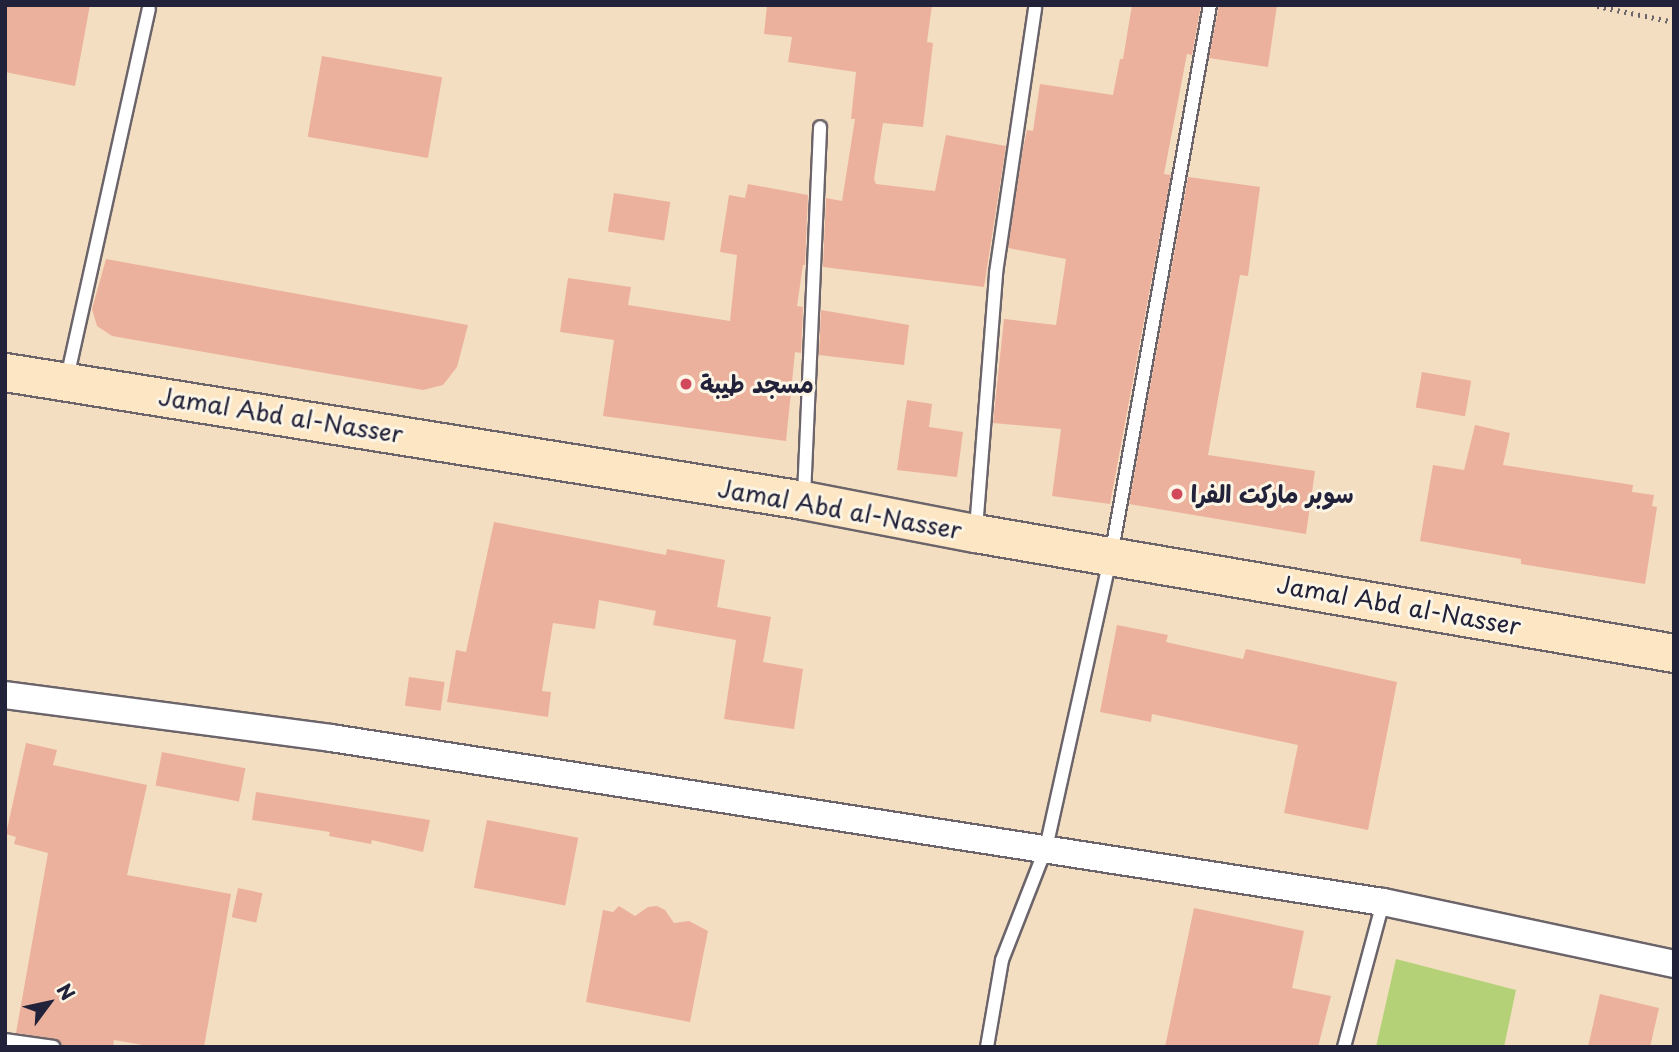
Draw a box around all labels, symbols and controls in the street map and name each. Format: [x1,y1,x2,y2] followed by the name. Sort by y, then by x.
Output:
[700,370,814,398] place label: مسجد طيبة
[678,376,694,392] marker: مسجد طيبة
[157,381,405,449] street label: Jamal Abd al-Nasser
[716,473,964,545] street label: Jamal Abd al-Nasser
[1191,480,1354,508] place label: سوبر ماركت الفرا
[1169,486,1185,502] marker: سوبر ماركت الفرا
[1275,569,1523,641] street label: Jamal Abd al-Nasser
[14,968,84,1038] north arrow
[51,978,82,1006] text: N

